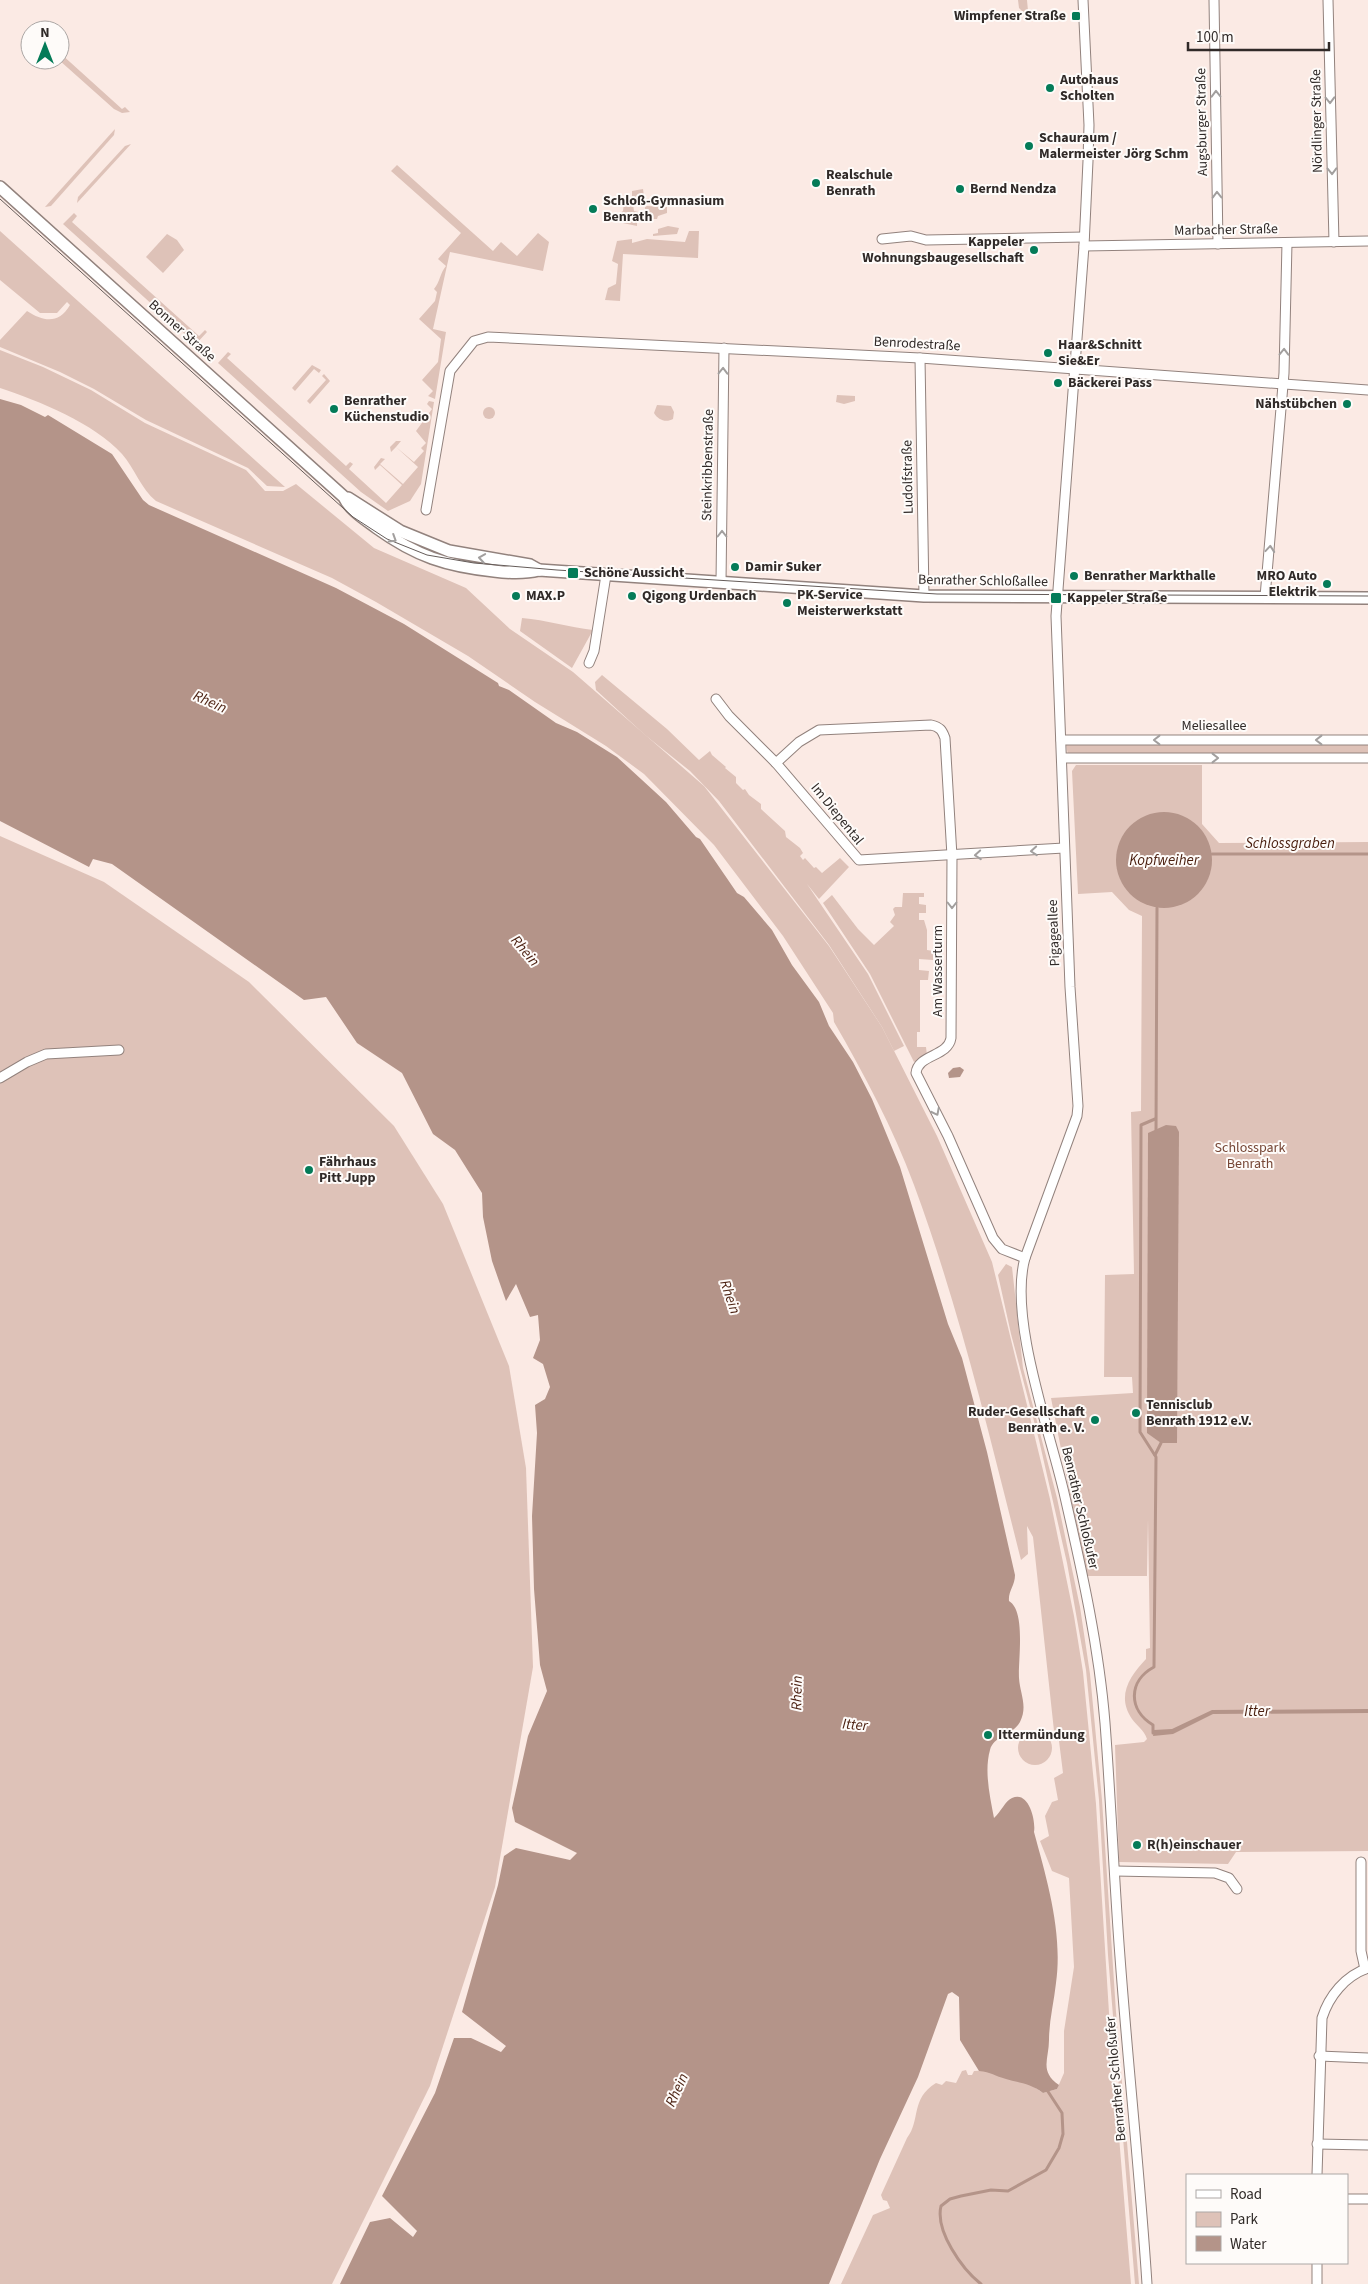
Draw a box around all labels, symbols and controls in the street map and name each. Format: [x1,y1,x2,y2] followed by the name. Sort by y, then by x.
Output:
[954,6,1066,26] place label: Wimpfener Straße
[1070,10,1082,22] marker: Wimpfener Straße
[20,20,70,70] north arrow
[1188,20,1329,52] scale bar
[40,23,50,43] text: N
[1196,27,1234,48] text: 100 m
[1191,68,1213,176] street label: Augsburger Straße
[1306,69,1328,173] street label: Nördlinger Straße
[1059,70,1118,106] place label: Autohaus Scholten
[1044,82,1056,94] marker: Autohaus Scholten
[1211,90,1221,98] one-way arrow
[1325,96,1335,104] one-way arrow
[1039,128,1189,164] place label: Schauraum / Malermeister Jörg Schm
[1023,140,1035,152] marker: Schauraum / Malermeister Jörg Schm
[826,165,893,201] place label: Realschule Benrath
[1327,168,1337,175] one-way arrow
[810,177,822,189] marker: Realschule Benrath
[970,179,1056,199] place label: Bernd Nendza
[954,183,966,195] marker: Bernd Nendza
[603,191,724,227] place label: Schloß-Gymnasium Benrath
[1212,191,1222,198] one-way arrow
[587,203,599,215] marker: Schloß-Gymnasium Benrath
[1174,219,1278,241] street label: Marbacher Straße
[862,232,1024,268] place label: Kappeler Wohnungsbaugesellschaft
[1028,244,1040,256] marker: Kappeler Wohnungsbaugesellschaft
[144,295,220,367] street label: Bonner Straße
[873,332,961,356] street label: Benrodestraße
[1058,335,1142,371] place label: Haar&Schnitt Sie&Er
[1042,347,1054,359] marker: Haar&Schnitt Sie&Er
[1279,348,1290,356] one-way arrow
[718,367,729,375] one-way arrow
[1068,373,1152,393] place label: Bäckerei Pass
[1052,377,1064,389] marker: Bäckerei Pass
[344,391,429,427] place label: Benrather Küchenstudio
[1255,394,1337,414] place label: Nähstübchen
[1341,398,1353,410] marker: Nähstübchen
[328,403,340,415] marker: Benrather Küchenstudio
[697,409,719,521] street label: Steinkribbenstraße
[897,440,919,514] street label: Ludolfstraße
[717,529,727,537] one-way arrow
[388,533,397,543] one-way arrow
[1264,545,1275,553] one-way arrow
[478,553,486,563] one-way arrow
[745,557,822,577] place label: Damir Suker
[729,561,741,573] marker: Damir Suker
[584,563,685,583] place label: Schöne Aussicht
[566,566,580,580] marker: Schöne Aussicht
[1084,566,1216,586] place label: Benrather Markthalle
[1257,566,1317,602] place label: MRO Auto Elektrik
[918,570,1048,592] street label: Benrather Schloßallee
[1068,570,1080,582] marker: Benrather Markthalle
[1321,578,1333,590] marker: MRO Auto Elektrik
[797,585,903,621] place label: PK-Service Meisterwerkstatt
[526,586,565,606] place label: MAX.P
[642,586,757,606] place label: Qigong Urdenbach
[1067,588,1167,608] place label: Kappeler Straße
[510,590,522,602] marker: MAX.P
[626,590,638,602] marker: Qigong Urdenbach
[1049,591,1063,605] marker: Kappeler Straße
[781,597,793,609] marker: PK-Service Meisterwerkstatt
[190,685,230,719] water label: Rhein
[1181,716,1247,736] street label: Meliesallee
[1153,735,1160,745] one-way arrow
[1315,735,1322,745] one-way arrow
[1212,753,1220,763] one-way arrow
[806,779,868,850] street label: Im Diepental
[1245,833,1335,854] water label: Schlossgraben
[1030,845,1038,856] one-way arrow
[973,849,981,860] one-way arrow
[1129,850,1200,871] water label: Kopfweiher
[1043,899,1065,967] street label: Pigageallee
[947,902,957,909] one-way arrow
[928,925,948,1017] street label: Am Wasserturm
[506,931,544,971] water label: Rhein
[930,1107,940,1116] one-way arrow
[1215,1138,1285,1174] park label: Schlosspark Benrath
[319,1152,376,1188] place label: Fährhaus Pitt Jupp
[303,1164,315,1176] marker: Fährhaus Pitt Jupp
[714,1277,746,1317] water label: Rhein
[1146,1395,1252,1431] place label: Tennisclub Benrath 1912 e.V.
[968,1402,1085,1438] place label: Ruder-Gesellschaft Benrath e. V.
[1130,1407,1142,1419] marker: Tennisclub Benrath 1912 e.V.
[1089,1414,1101,1426] marker: Ruder-Gesellschaft Benrath e. V.
[1056,1445,1104,1571] street label: Benrather Schloßufer
[786,1675,808,1711] water label: Rhein
[1244,1701,1271,1722] water label: Itter
[841,1714,869,1736] water label: Itter
[998,1725,1085,1745] place label: Ittermündung
[982,1729,994,1741] marker: Ittermündung
[1147,1835,1242,1855] place label: R(h)einschauer
[1131,1839,1143,1851] marker: R(h)einschauer
[1101,2016,1131,2142] street label: Benrather Schloßufer
[660,2070,694,2110] water label: Rhein
[1186,2174,1348,2264] legend
[1230,2184,1262,2205] text: Road
[1230,2209,1259,2230] text: Park
[1230,2234,1267,2255] text: Water

